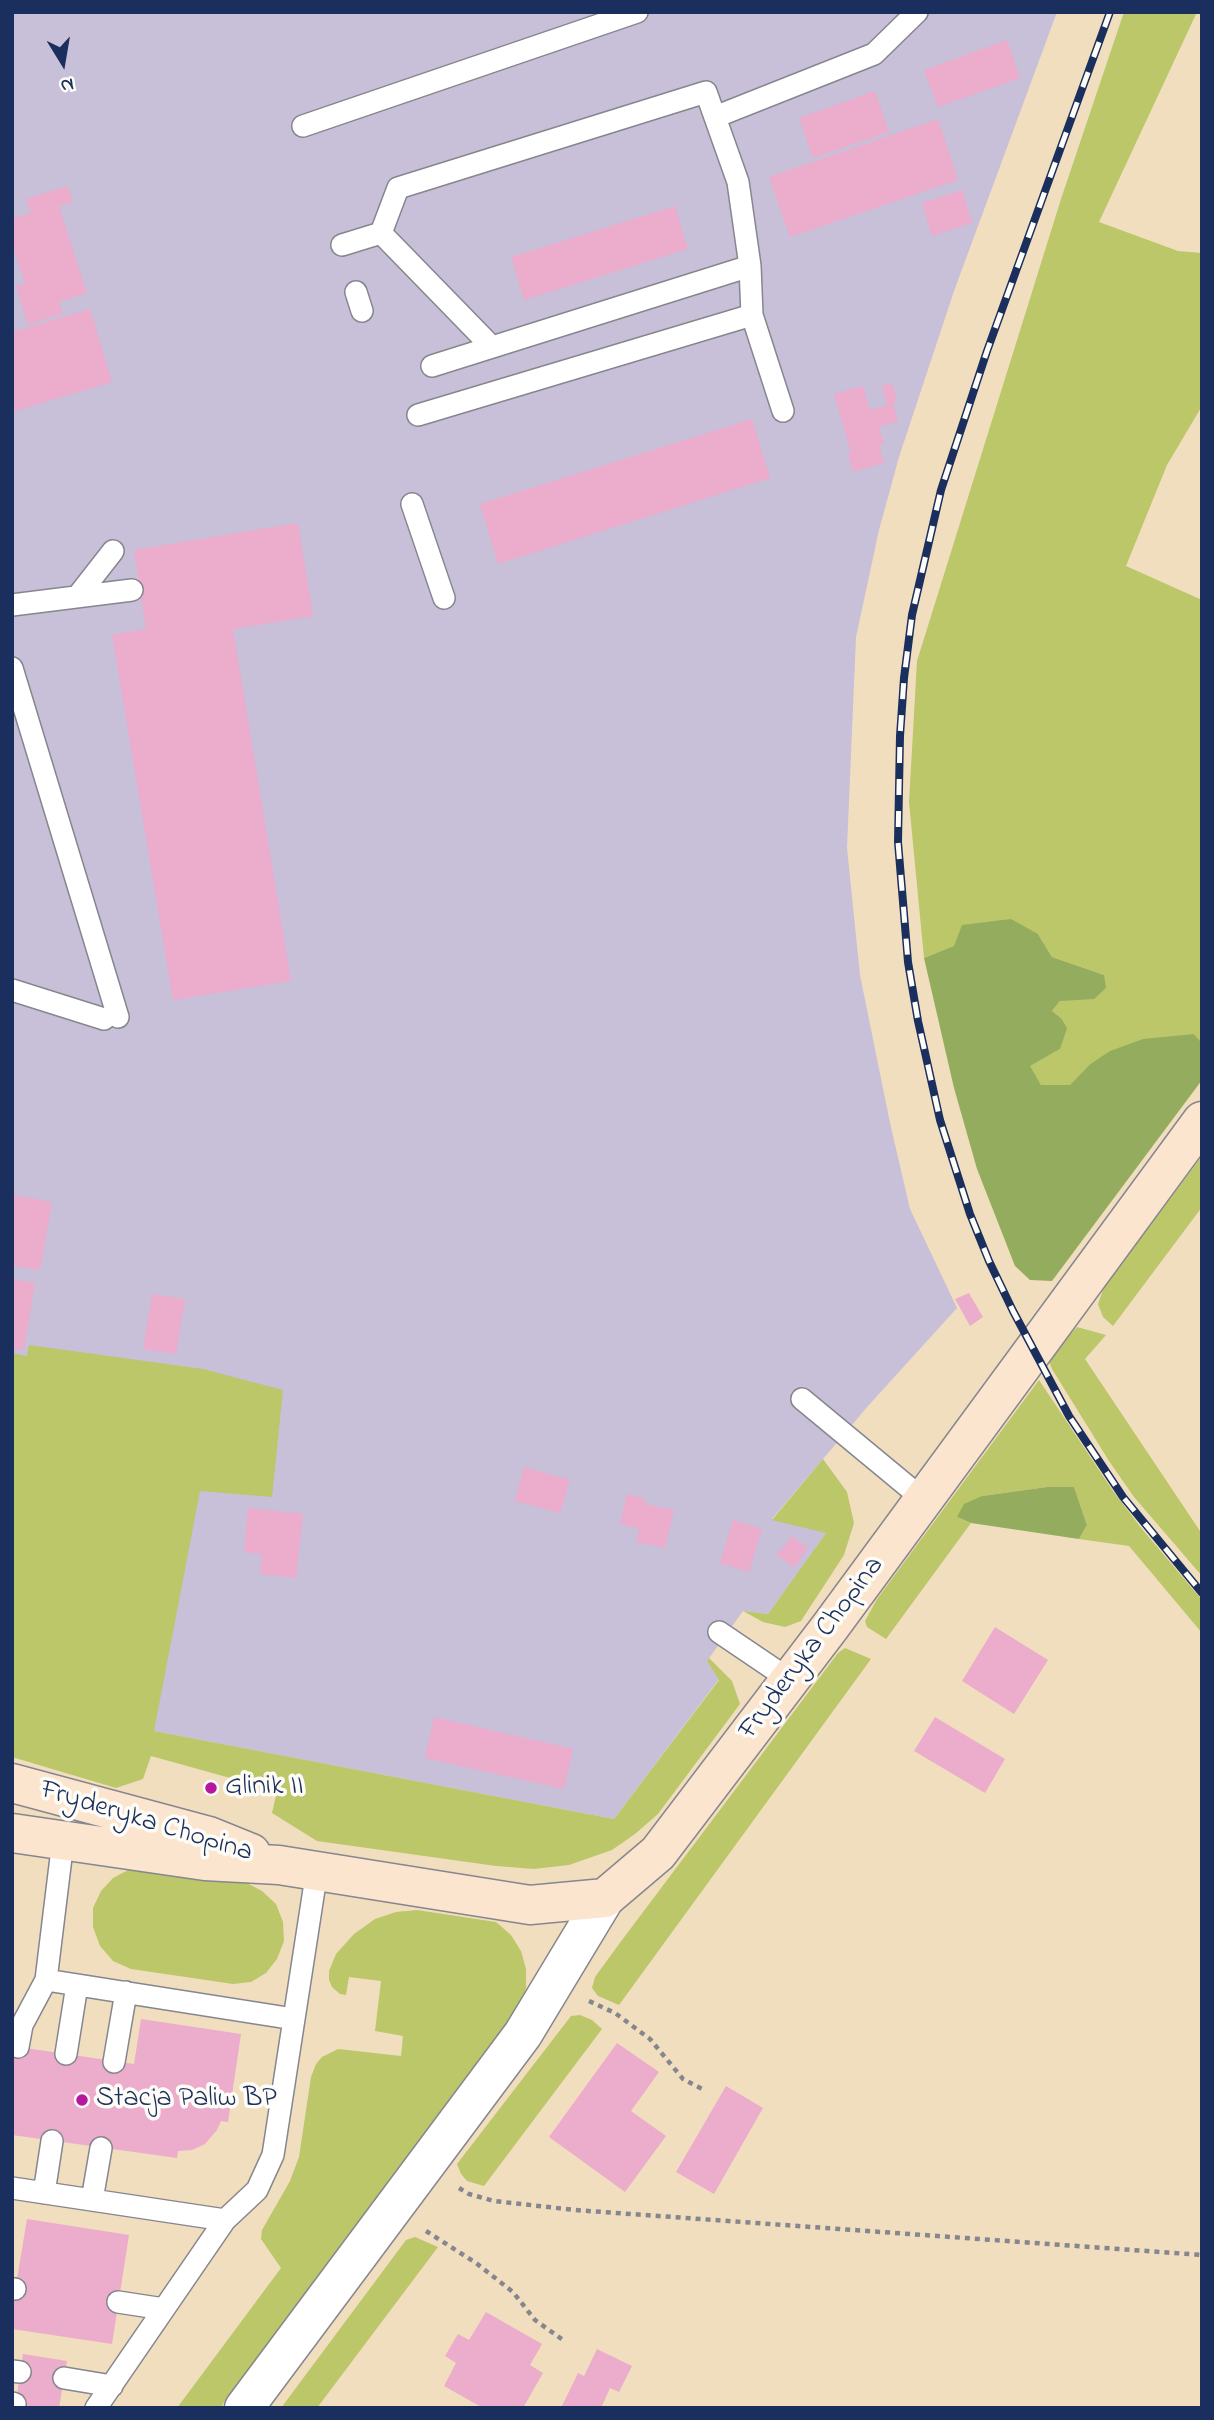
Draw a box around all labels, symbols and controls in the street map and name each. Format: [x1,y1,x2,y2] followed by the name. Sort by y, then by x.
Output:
[28,28,98,98] north arrow
[58,70,76,99] text: N
[733,1551,893,1747] street label: Fryderyka Chopina
[225,1771,304,1805] place label: Glinik II
[36,1775,256,1871] street label: Fryderyka Chopina
[203,1780,219,1796] marker: Glinik II
[96,2083,277,2117] place label: Stacja Paliw BP
[74,2092,90,2108] marker: Stacja Paliw BP

